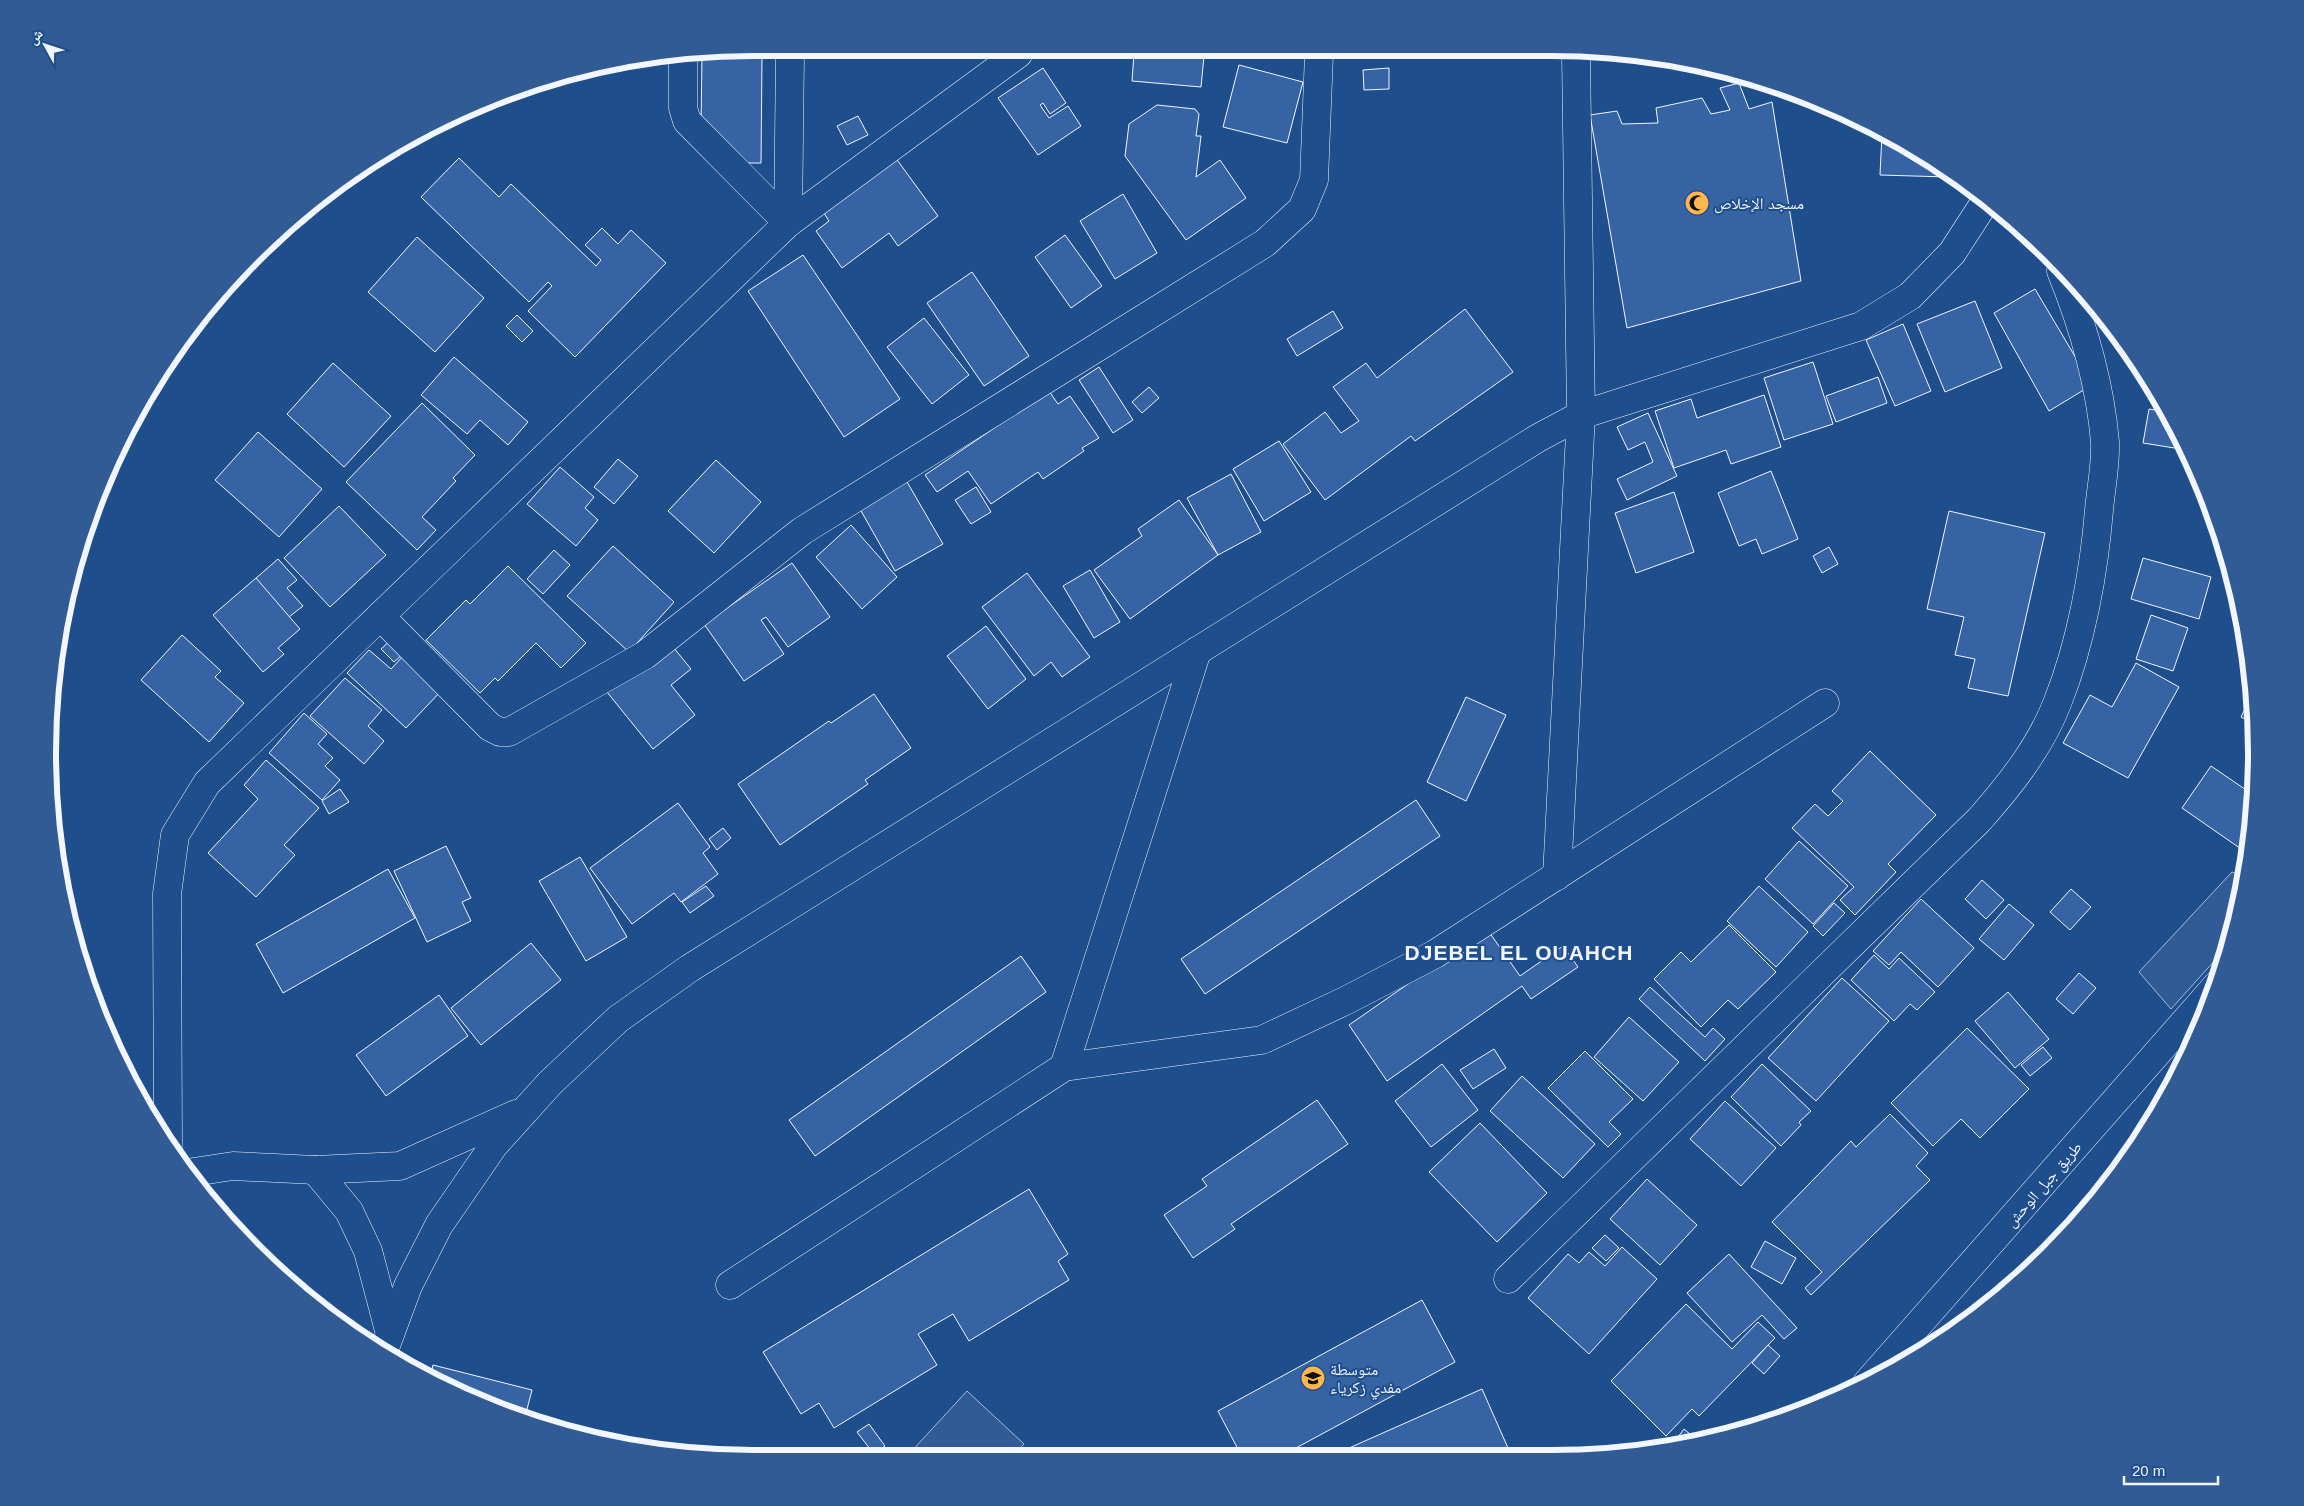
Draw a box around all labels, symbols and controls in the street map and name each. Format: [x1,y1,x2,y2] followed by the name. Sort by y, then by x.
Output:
[20,20,70,70] north arrow
[24,26,47,48] text: ش
[1684,190,1710,216] mosque icon: مسجد الإخلاص
[1714,195,1804,214] place label: مسجد الإخلاص
[1405,941,1633,964] district label: DJEBEL EL OUAHCH
[2002,1138,2086,1232] street label: طريق جبل الوحش
[1330,1361,1401,1400] place label: متوسطة مفدي زكرياء
[1300,1365,1326,1391] school or university icon: متوسطة مفدي زكرياء
[2124,1454,2218,1486] scale bar
[2132,1462,2165,1479] text: 20 m

